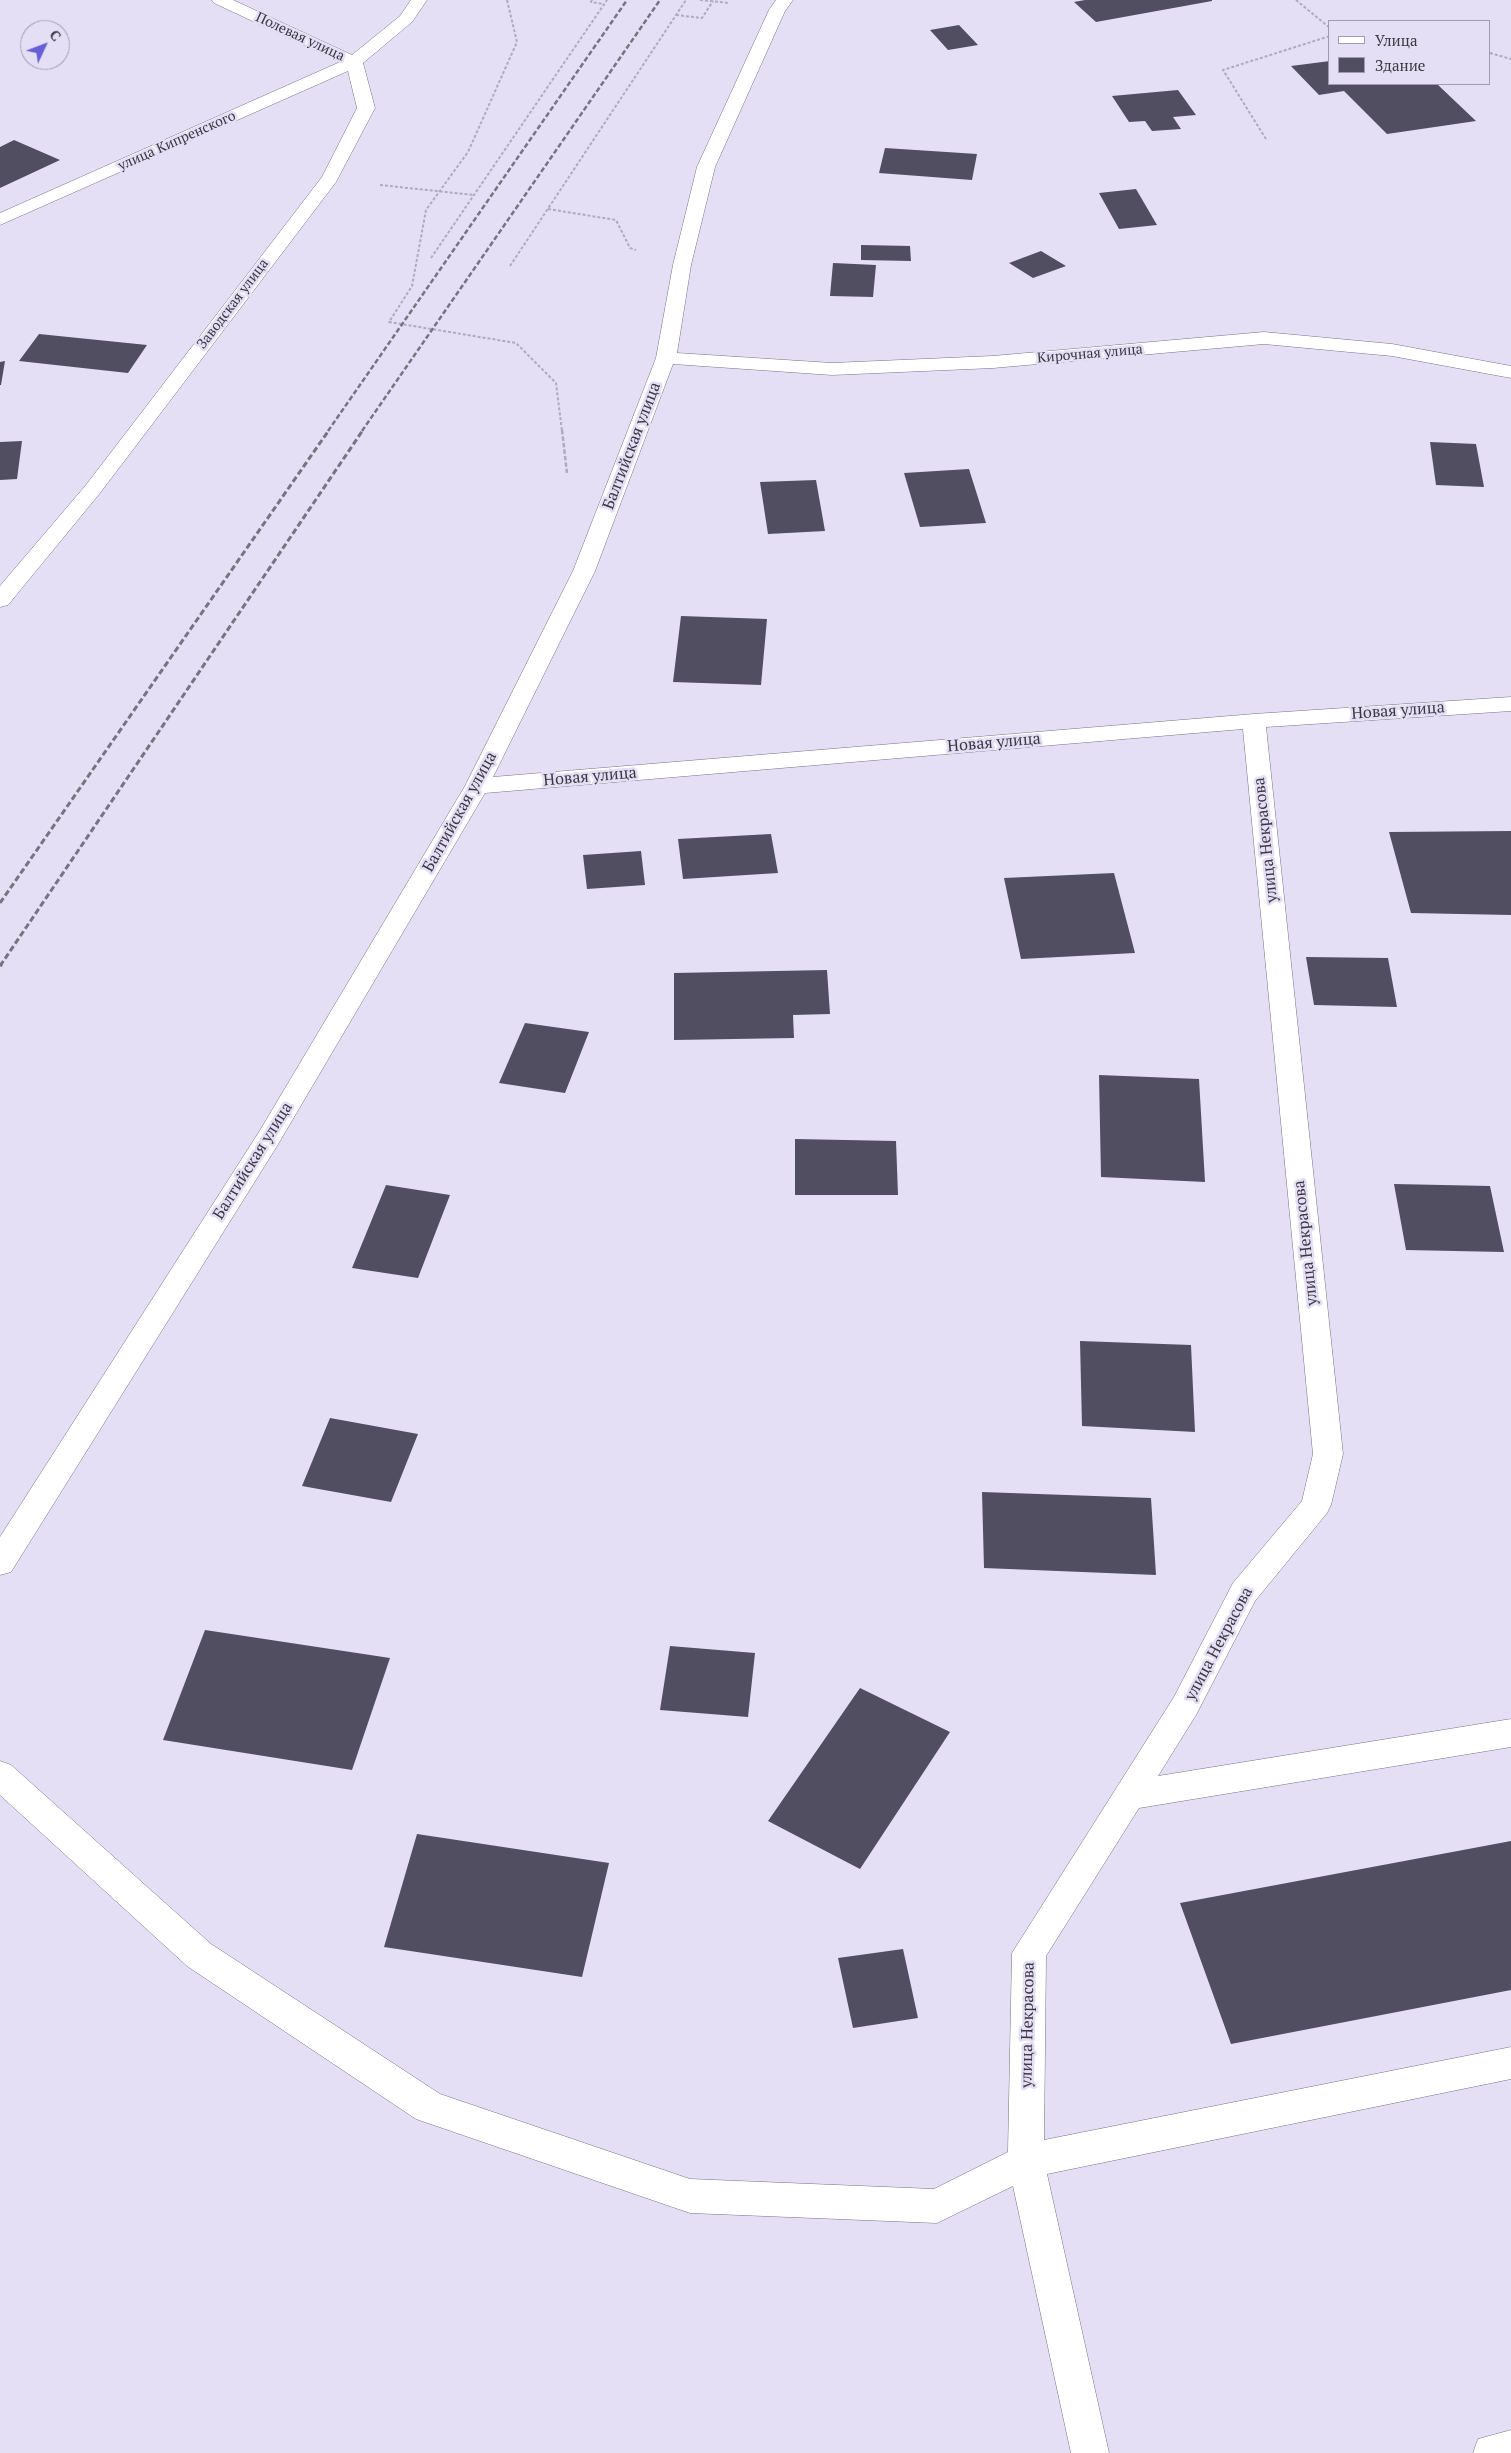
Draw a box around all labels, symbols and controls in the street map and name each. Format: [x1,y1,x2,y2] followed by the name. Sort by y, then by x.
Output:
[253,9,347,65] street label: Полевая улица
[20,20,70,70] north arrow
[1328,20,1491,85] legend
[46,25,66,45] text: С
[1375,30,1418,50] text: Улица
[1375,55,1425,75] text: Здание
[116,107,238,175] street label: улица Кипренского
[194,256,272,352] street label: Заводская улица
[1037,341,1143,367] street label: Кирочная улица
[599,380,665,512] street label: Балтийская улица
[1351,698,1445,724] street label: Новая улица
[947,729,1041,757] street label: Новая улица
[419,749,501,875] street label: Балтийская улица
[543,763,637,791] street label: Новая улица
[1250,776,1282,904] street label: улица Некрасова
[209,1099,297,1223] street label: Балтийская улица
[1290,1179,1322,1307] street label: улица Некрасова
[1181,1584,1257,1704] street label: улица Некрасова
[1017,1962,1039,2088] street label: улица Некрасова

